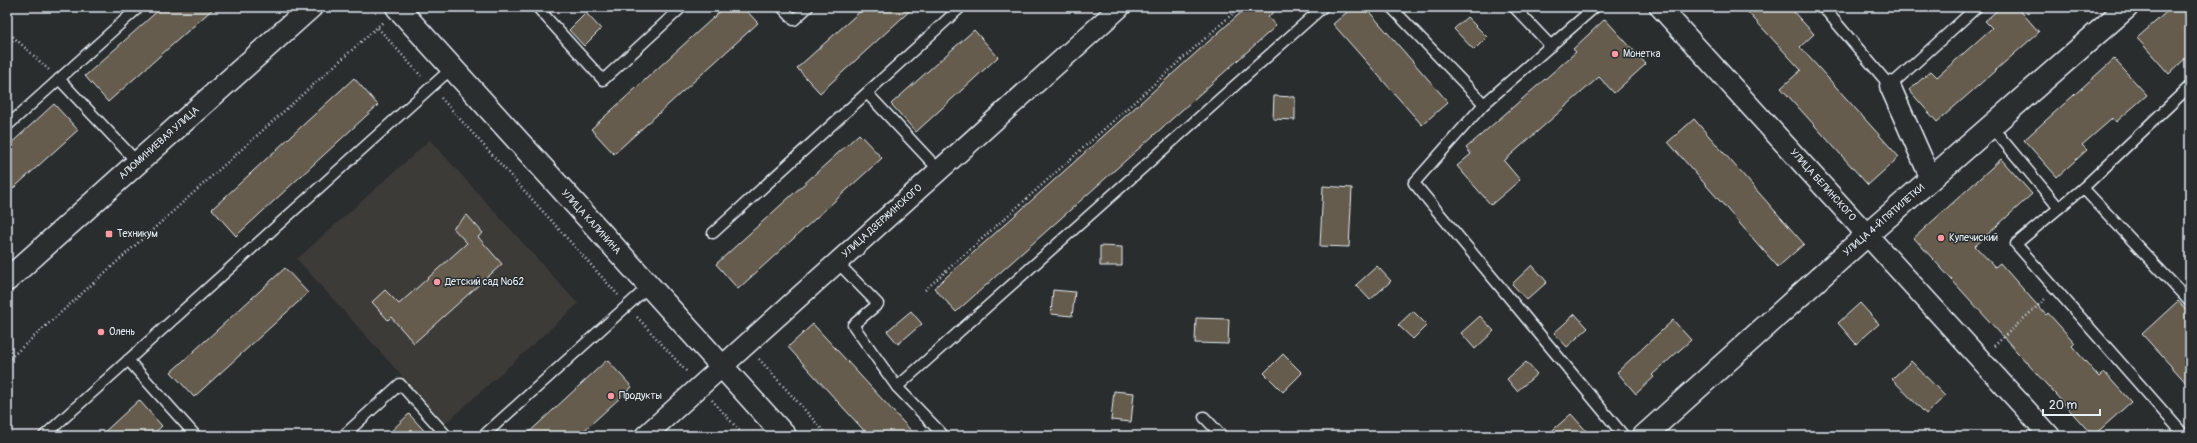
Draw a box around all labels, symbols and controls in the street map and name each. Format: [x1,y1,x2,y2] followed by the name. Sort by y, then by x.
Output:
[1623,48,1661,60] place label: Монетка
[1610,49,1620,59] marker: Монетка
[117,104,202,182] street label: АЛЮМИНИЕВАЯ УЛИЦА
[1788,147,1858,223] street label: УЛИЦА БЕЛИНСКОГО
[1840,181,1927,259] street label: УЛИЦА 4-Й ПЯТИЛЕТКИ
[839,182,925,260] street label: УЛИЦА ДЗЕРЖИНСКОГО
[559,187,624,257] street label: УЛИЦА КАЛИНИНА
[117,228,158,240] place label: Техникум
[104,229,114,239] marker: Техникум
[1949,232,1998,244] place label: Купечиский
[1936,233,1946,243] marker: Купечиский
[444,276,524,288] place label: Детский сад №62
[432,277,442,287] marker: Детский сад №62
[109,326,136,338] place label: Олень
[96,327,106,337] marker: Олень
[619,390,662,402] place label: Продукты
[606,391,616,401] marker: Продукты
[2043,391,2100,417] scale bar
[2049,398,2078,413] text: 20 m

